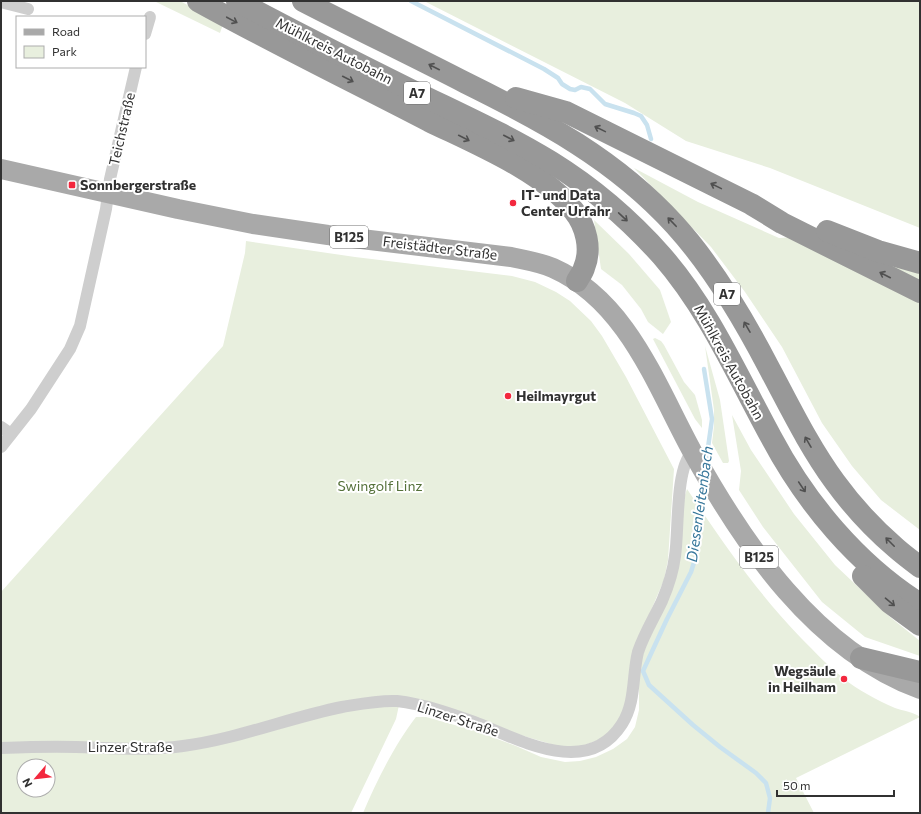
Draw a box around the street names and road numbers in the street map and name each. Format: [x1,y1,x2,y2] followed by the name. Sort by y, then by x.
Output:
[273,14,395,87] street label: Mühlkreis Autobahn
[404,82,430,104] road number: A7
[105,91,138,167] street label: Teichstraße
[330,226,368,248] road number: B125
[382,232,498,263] street label: Freistädter Straße
[714,283,740,305] road number: A7
[691,301,768,422] street label: Mühlkreis Autobahn
[740,546,778,568] road number: B125
[415,697,501,740] street label: Linzer Straße
[88,738,172,755] street label: Linzer Straße

